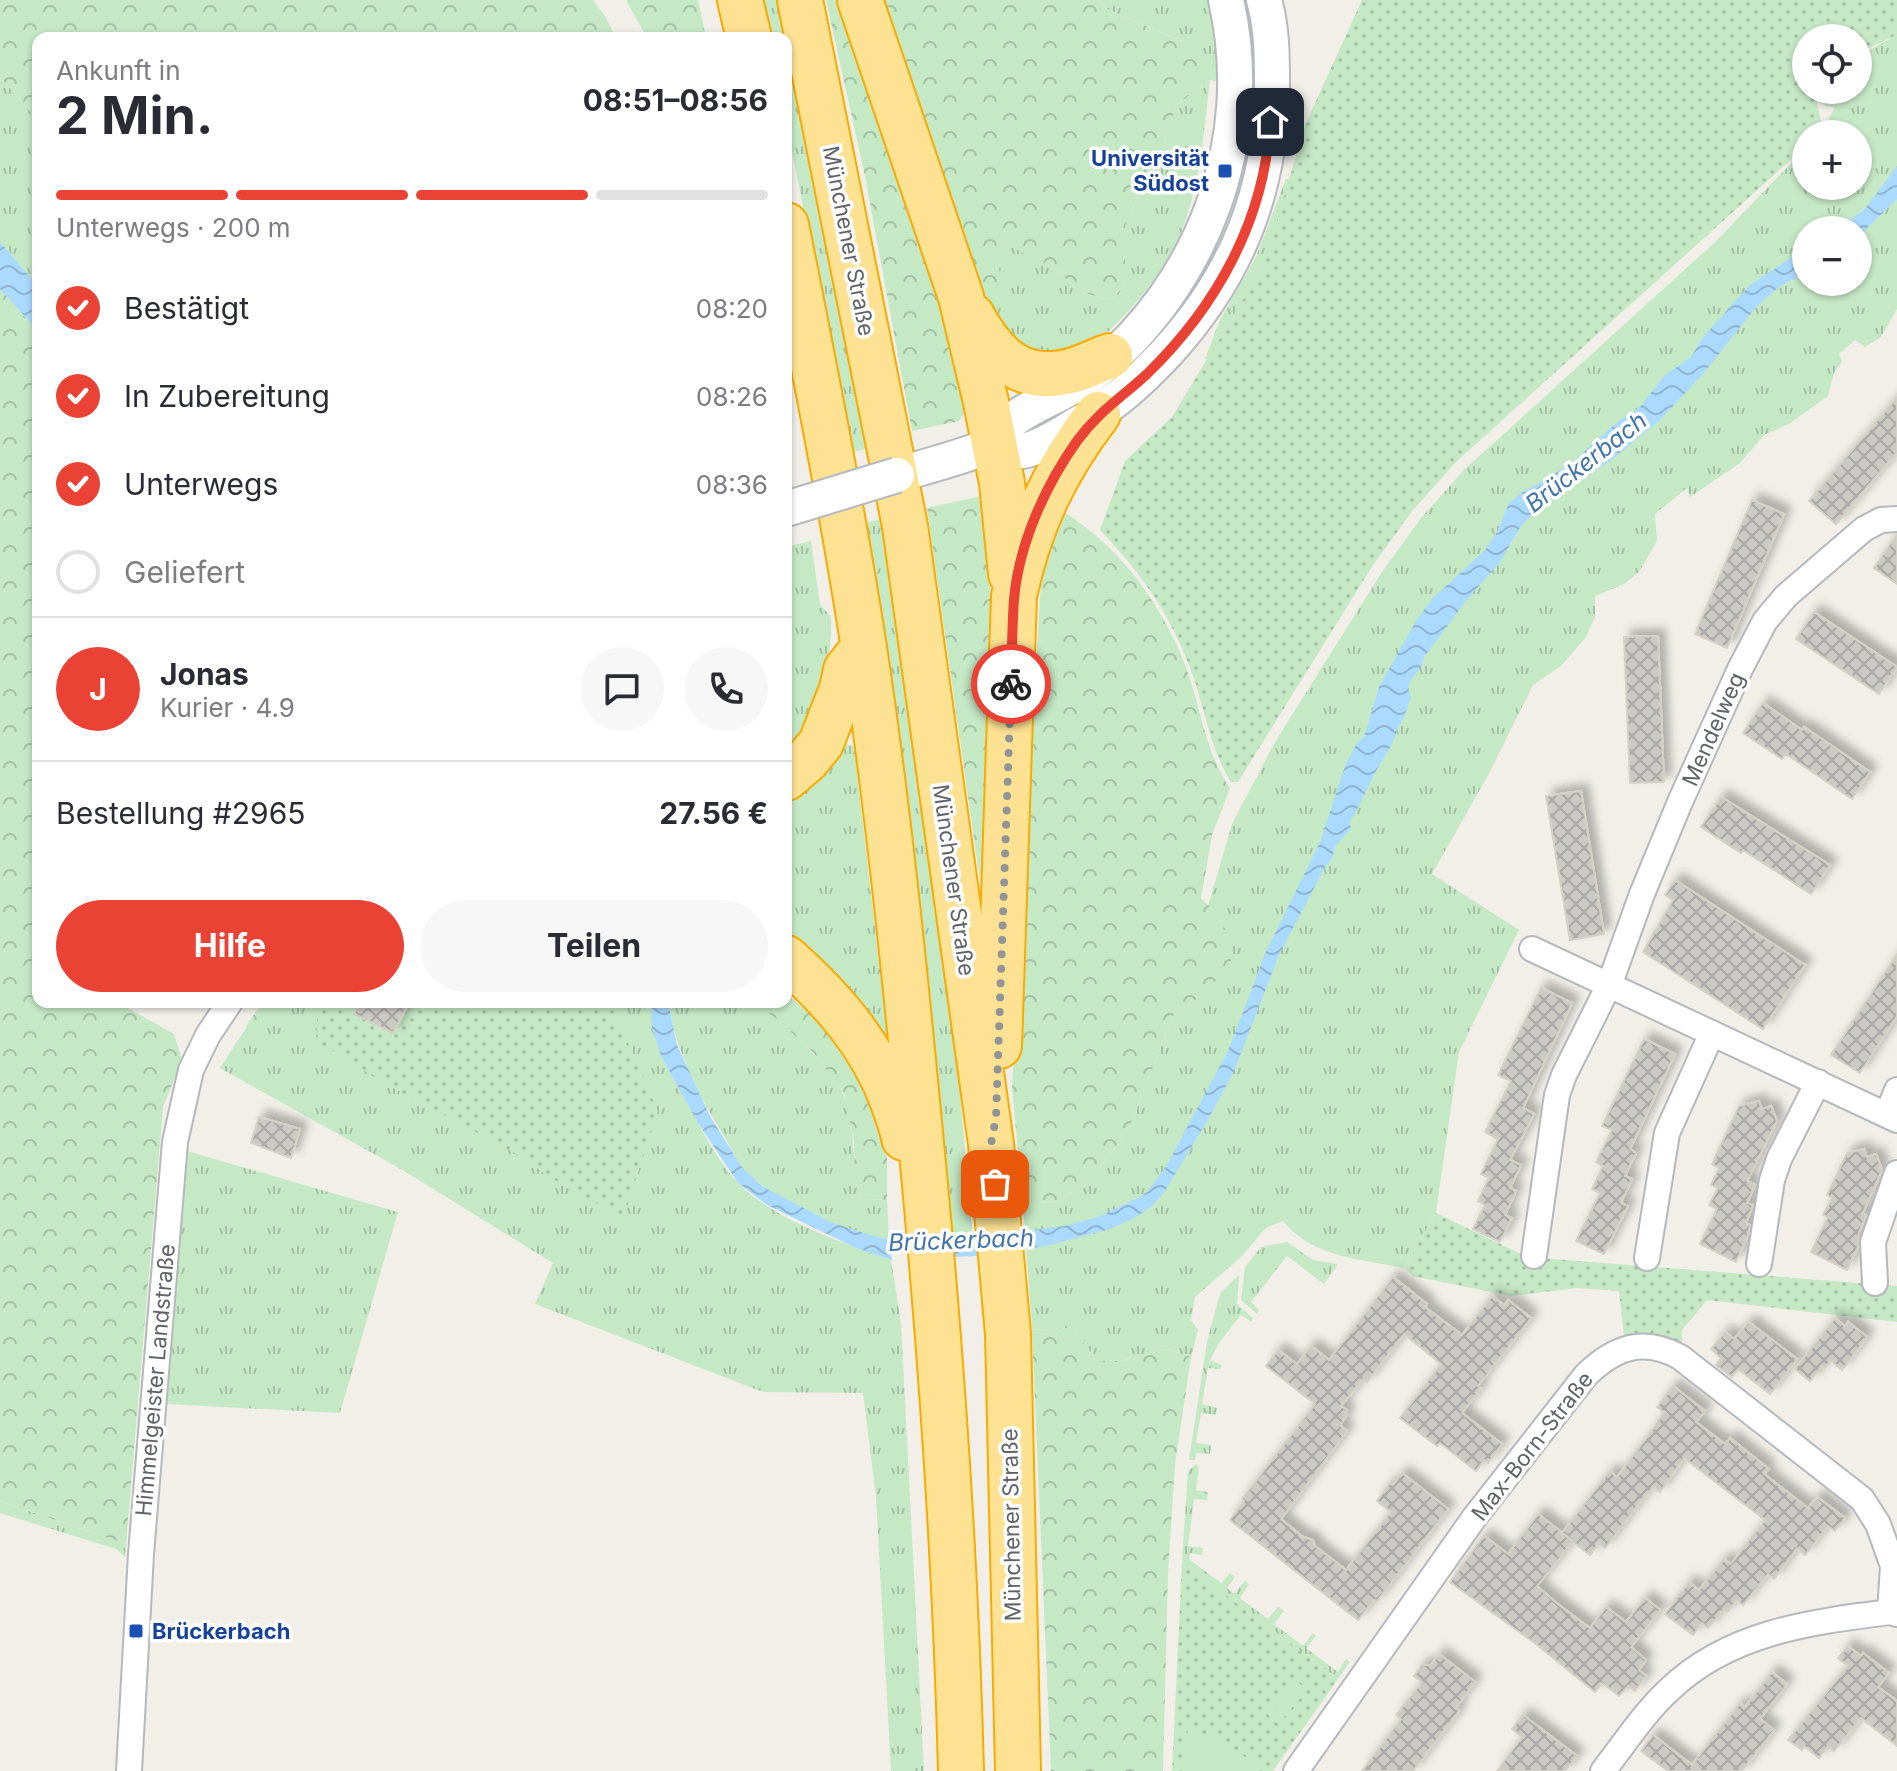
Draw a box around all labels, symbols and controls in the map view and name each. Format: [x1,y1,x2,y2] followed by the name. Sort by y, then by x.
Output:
[1792,24,1872,296] map controls
[1792,24,1872,104] button: locate
[56,55,181,86] text: Ankunft in
[583,82,768,118] text: 08:51–08:56
[56,84,213,147] text: 2 Min.
[1236,88,1304,156] pin
[1248,100,1292,144] icon: home
[1792,120,1872,200] button: +
[818,144,880,338] street label: Münchener Straße
[1091,145,1209,196] place label: Universität Südost
[1216,162,1234,180] marker: Universität Südost
[56,212,291,243] text: Unterwegs · 200 m
[1792,216,1872,296] button: −
[56,286,100,330] icon: check
[124,290,249,326] text: Bestätigt
[696,293,768,324] text: 08:20
[56,374,100,418] icon: check
[124,378,330,414] text: In Zubereitung
[696,381,768,412] text: 08:26
[1520,406,1652,518] water label: Brückerbach
[56,462,100,506] icon: check
[124,466,278,502] text: Unterwegs
[696,469,768,500] text: 08:36
[124,554,245,590] text: Geliefert
[971,644,1051,724] courier
[580,647,664,731] button: chat
[684,647,768,731] button: phone
[160,656,249,692] text: Jonas
[989,662,1033,706] icon: bike
[1676,668,1750,790] street label: Mendelweg
[89,671,107,707] text: J
[160,692,295,723] text: Kurier · 4.9
[928,783,980,977] street label: Münchener Straße
[56,795,306,831] text: Bestellung #2965
[659,795,768,831] text: 27.56 €
[56,900,404,992] button: Hilfe
[420,900,768,992] button: Teilen
[961,1150,1029,1218] pin
[973,1162,1017,1206] icon: bag
[888,1223,1034,1257] water label: Brückerbach
[130,1243,180,1517] street label: Himmelgeister Landstraße
[1466,1366,1598,1526] street label: Max-Born-Straße
[996,1428,1026,1622] street label: Münchener Straße
[152,1618,290,1644] place label: Brückerbach
[127,1622,145,1640] marker: Brückerbach

